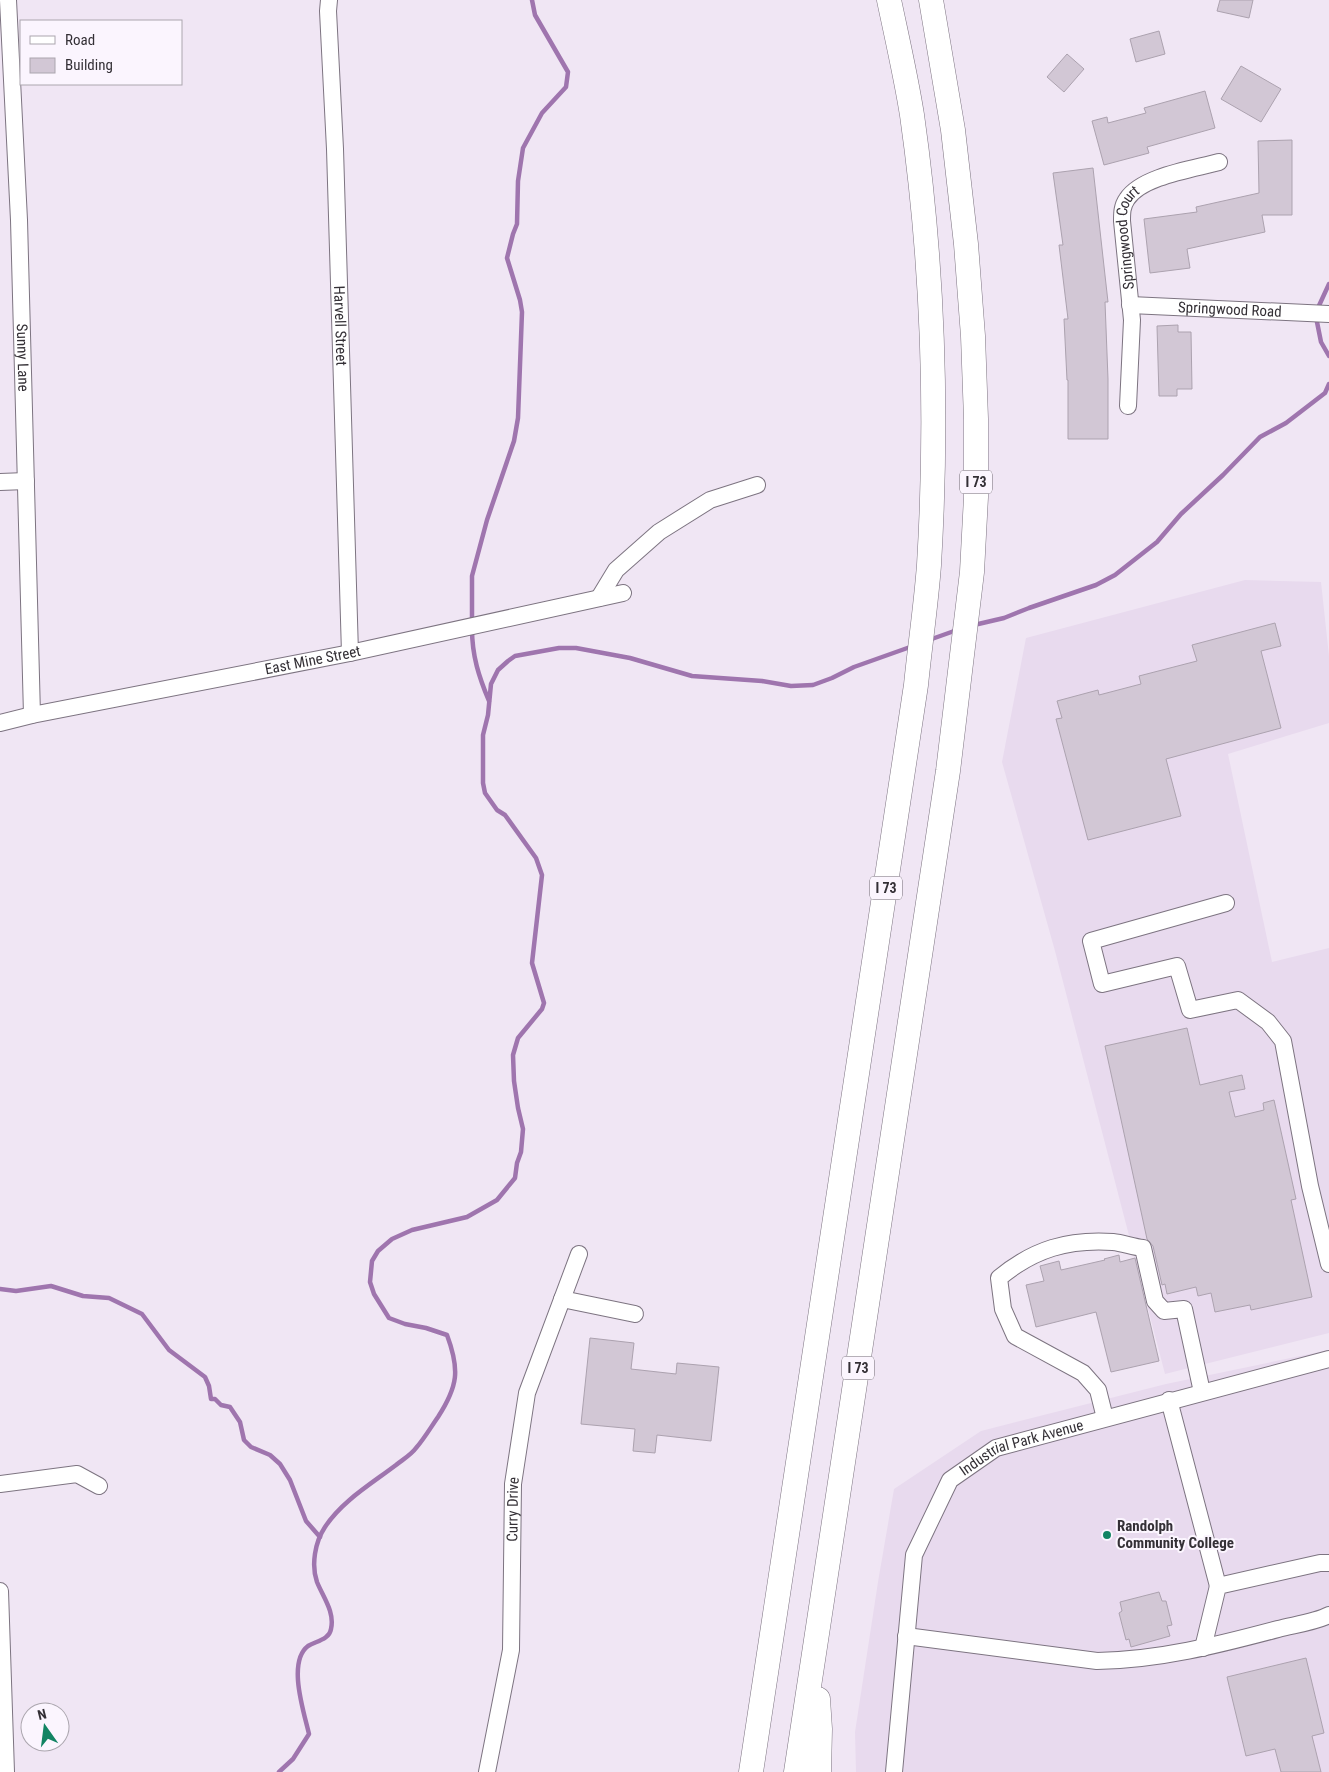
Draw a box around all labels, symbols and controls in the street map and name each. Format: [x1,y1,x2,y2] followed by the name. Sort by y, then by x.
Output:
[20,20,182,85] legend
[65,31,95,49] text: Road
[65,56,113,74] text: Building
[1113,182,1143,290] street label: Springwood Court
[330,285,350,366] street label: Harvell Street
[1178,298,1282,321] street label: Springwood Road
[13,324,33,392] street label: Sunny Lane
[960,471,992,494] road number: I 73
[263,642,362,678] street label: East Mine Street
[870,876,902,900] road number: I 73
[842,1356,874,1380] road number: I 73
[956,1416,1085,1480] street label: Industrial Park Avenue
[503,1476,523,1542] street label: Curry Drive
[1117,1517,1234,1552] place label: Randolph Community College
[1101,1529,1113,1541] marker: Randolph Community College
[20,1702,70,1752] north arrow
[36,1706,48,1723] text: N

